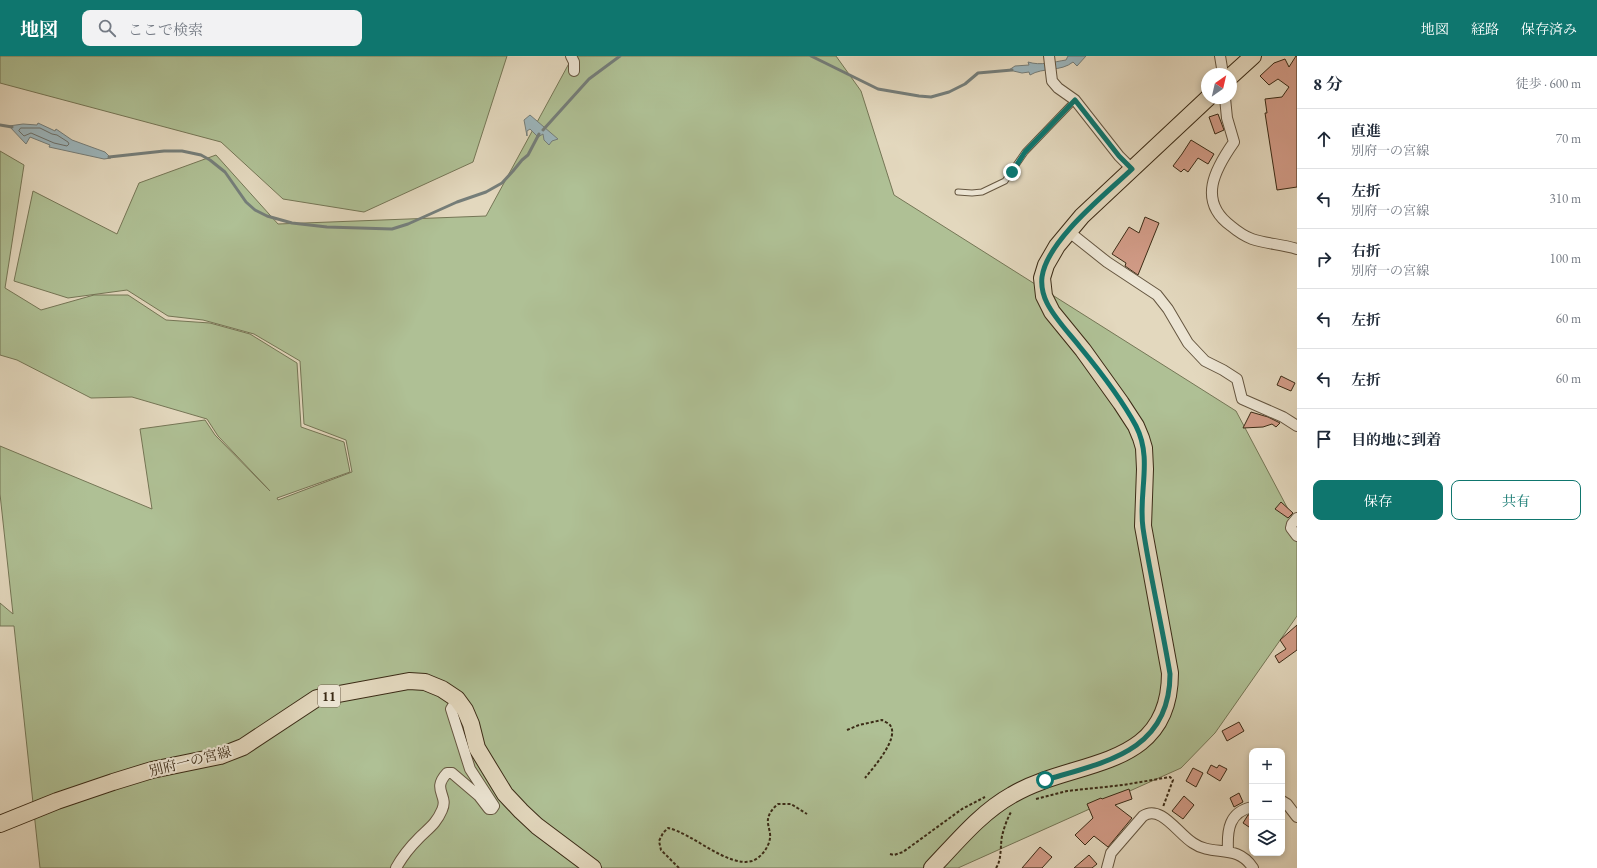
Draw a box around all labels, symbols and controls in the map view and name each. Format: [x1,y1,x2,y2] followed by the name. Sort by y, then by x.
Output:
[82,10,362,46] search box
[20,17,58,42] text: 地図
[96,17,118,39] icon: search
[128,20,203,39] text: ここで検索
[1421,20,1449,38] text: 地図
[1471,20,1499,38] text: 経路
[1521,20,1577,38] text: 保存済み
[1201,68,1237,104] north arrow
[1313,73,1343,95] text: 8 分
[1516,75,1581,92] text: 徒歩 · 600 m
[1351,121,1381,140] text: 直進
[1313,128,1335,150] icon: ahead
[1556,130,1581,147] text: 70 m
[1351,142,1429,159] text: 別府一の宮線
[1003,163,1021,181] route end
[1351,181,1381,200] text: 左折
[1313,188,1335,210] icon: left
[1550,190,1581,207] text: 310 m
[1351,202,1429,219] text: 別府一の宮線
[1351,241,1381,260] text: 右折
[1313,248,1335,270] icon: right
[1550,250,1581,267] text: 100 m
[1351,262,1429,279] text: 別府一の宮線
[1313,308,1335,330] icon: left
[1351,310,1381,329] text: 左折
[1556,310,1581,327] text: 60 m
[1313,368,1335,390] icon: left
[1351,370,1381,389] text: 左折
[1556,370,1581,387] text: 60 m
[1313,428,1335,450] icon: arrive
[1351,430,1441,449] text: 目的地に到着
[1313,480,1443,520] button: 保存
[1451,480,1581,520] button: 共有
[318,685,340,707] road number: 11
[147,742,233,780] street label: 別府一の宮線
[1249,748,1285,856] map controls
[1249,748,1285,784] button: +
[1036,771,1054,789] route start
[1249,784,1285,820] button: −
[1249,820,1285,856] button: layers

